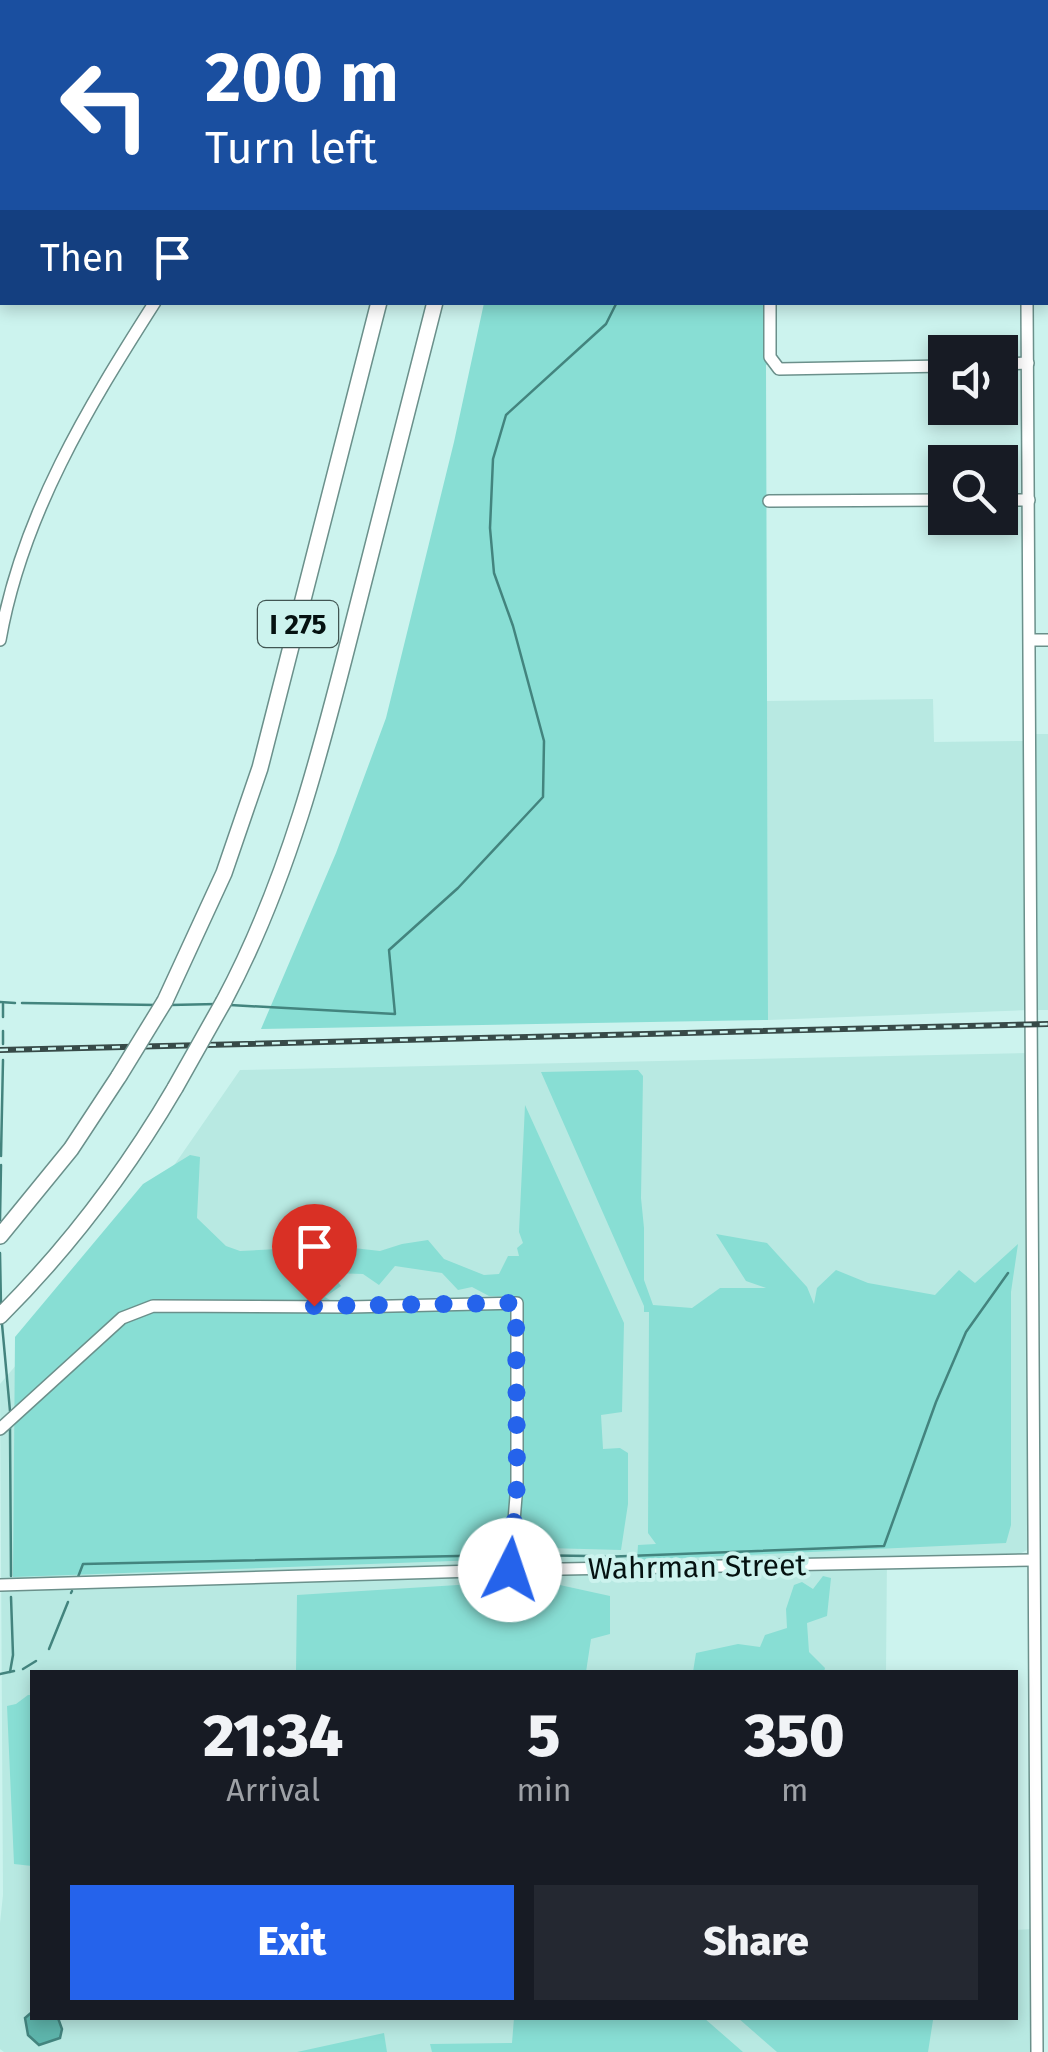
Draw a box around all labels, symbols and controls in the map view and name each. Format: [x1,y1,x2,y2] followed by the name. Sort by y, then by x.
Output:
[205,36,399,120] text: 200 m
[40,40,170,170] icon: left
[205,121,377,175] text: Turn left
[145,230,200,285] icon: arrive
[40,235,125,281] text: Then
[928,335,1018,535] map controls
[928,335,1018,425] button: sound
[928,445,1018,535] button: search
[258,601,338,647] road number: I 275
[272,1204,357,1307] pin
[287,1219,342,1274] icon: arrive
[458,1518,562,1622] position arrow
[588,1547,807,1587] street label: Wahrman Street
[203,1700,343,1772] text: 21:34
[528,1700,560,1772] text: 5
[745,1700,845,1772] text: 350
[226,1771,320,1809] text: Arrival
[516,1771,572,1809] text: min
[781,1771,809,1809] text: m
[70,1885,514,2000] button: Exit
[534,1885,978,2000] button: Share

